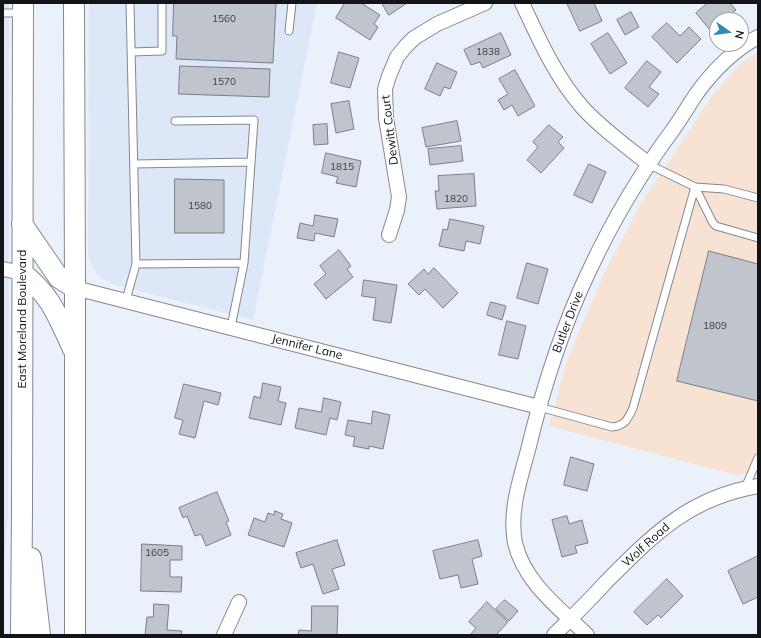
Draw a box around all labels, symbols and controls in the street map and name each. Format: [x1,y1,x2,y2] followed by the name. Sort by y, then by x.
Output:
[709,12,749,52] north arrow
[212,13,236,25] house number: 1560
[732,29,747,40] text: N
[476,46,500,58] house number: 1838
[212,76,236,88] house number: 1570
[379,94,401,166] street label: Dewitt Court
[330,161,354,173] house number: 1815
[444,193,468,205] house number: 1820
[188,200,212,212] house number: 1580
[15,250,29,388] street label: East Moreland Boulevard
[550,289,586,355] street label: Butler Drive
[703,320,727,332] house number: 1809
[270,331,344,363] street label: Jennifer Lane
[619,520,673,570] street label: Wolf Road
[145,547,169,559] house number: 1605

